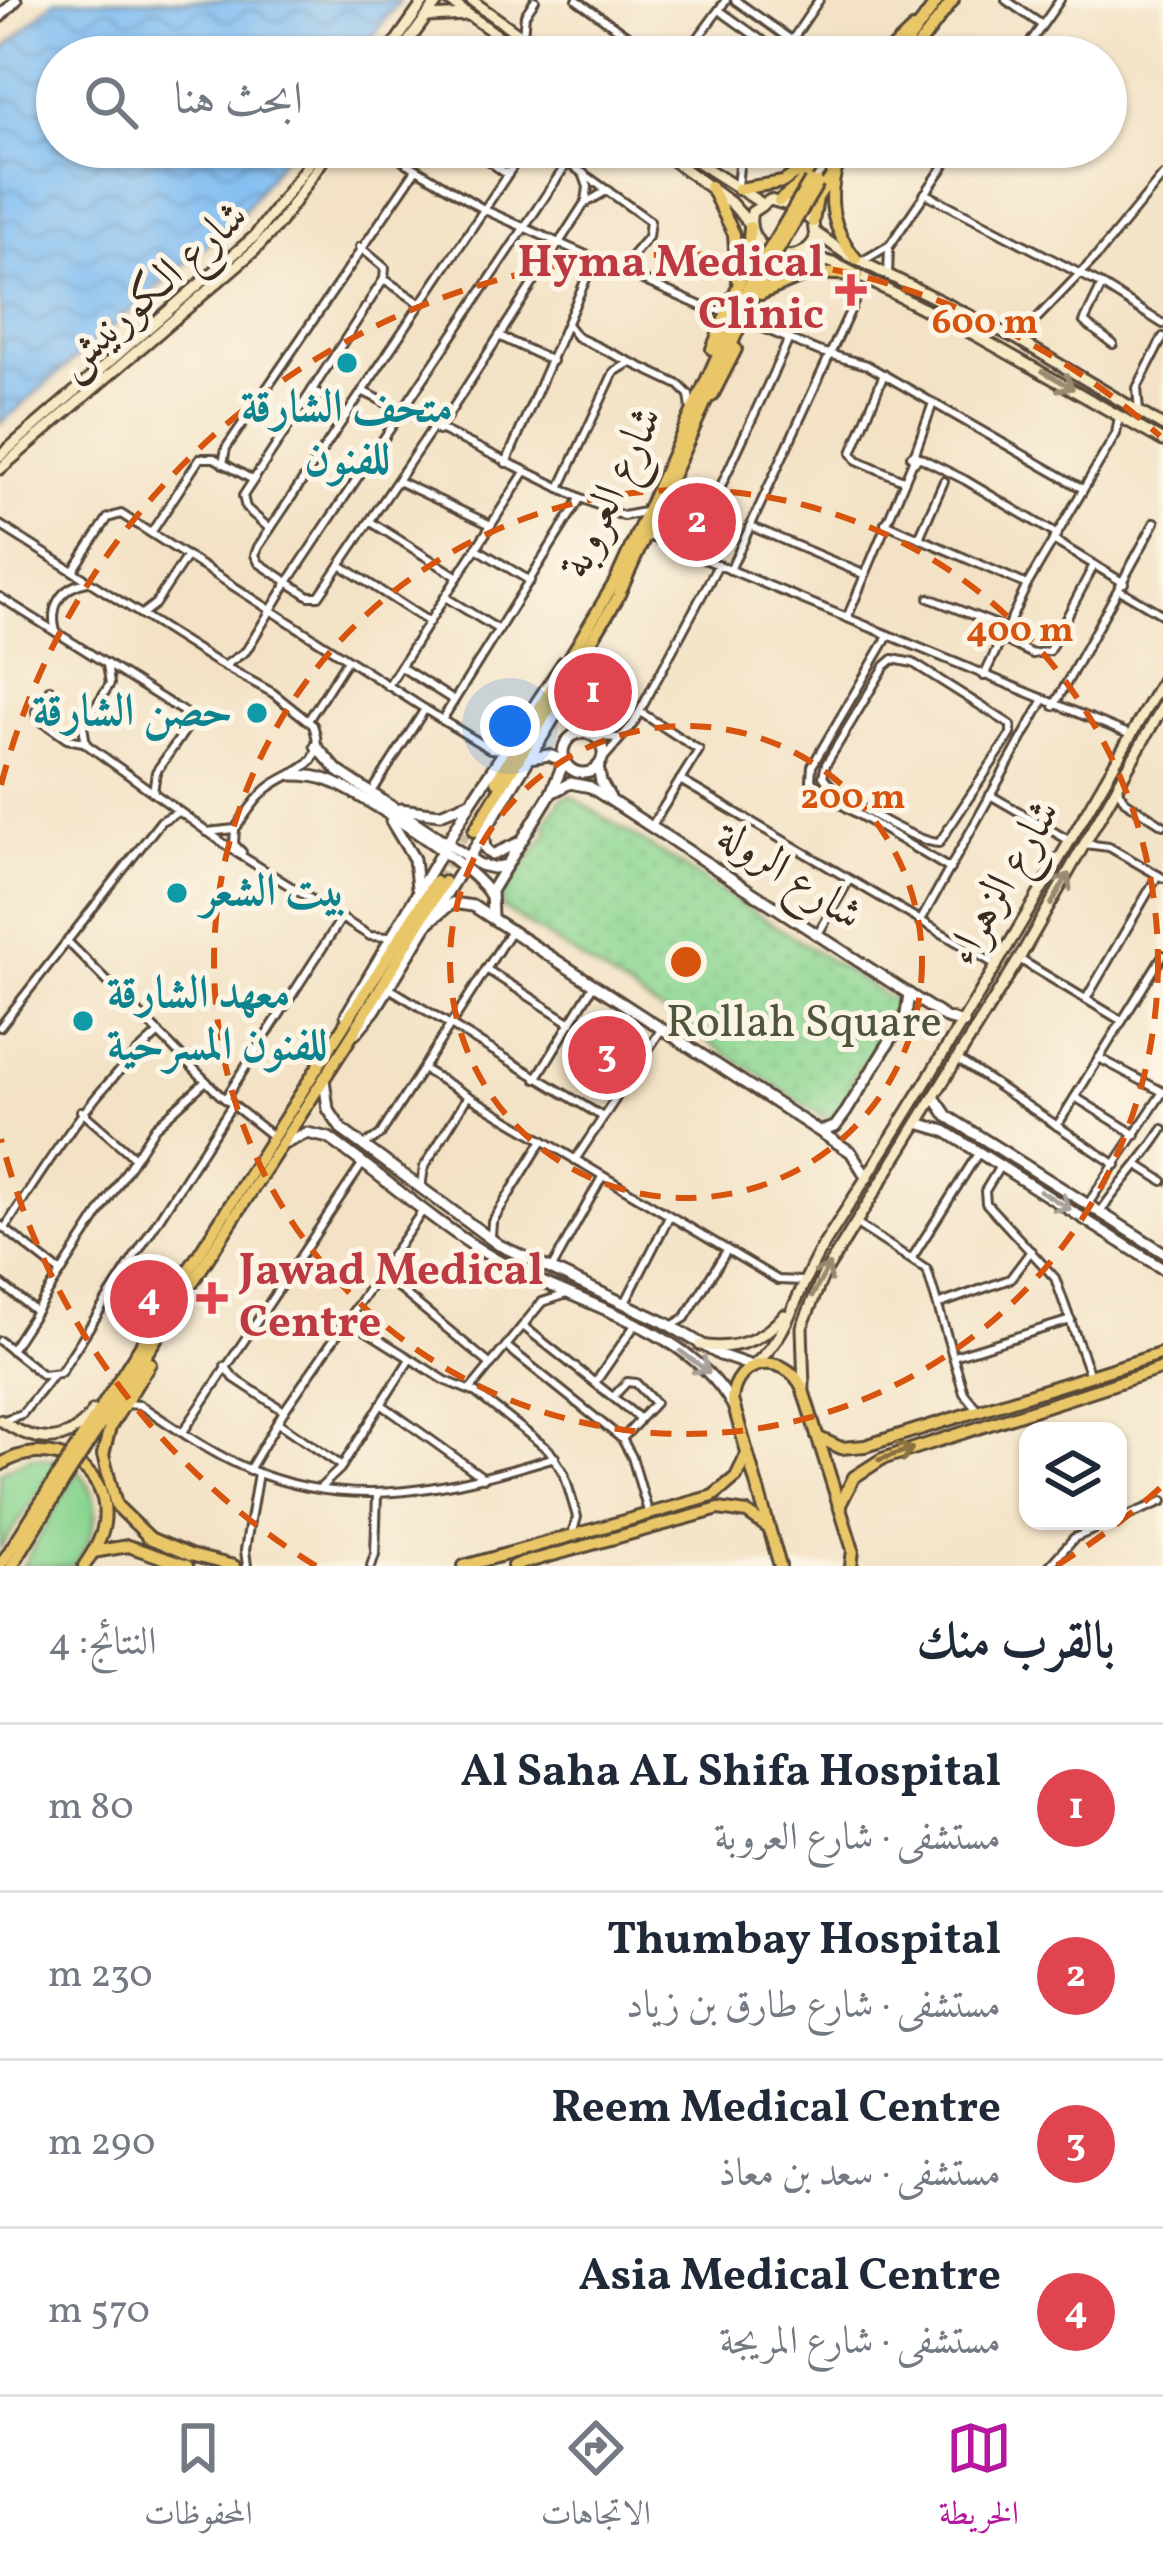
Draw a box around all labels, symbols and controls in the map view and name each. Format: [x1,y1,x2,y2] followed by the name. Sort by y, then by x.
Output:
[36,36,1127,168] search box
[78,69,144,135] icon: search
[174,70,303,133] text: ابحث هنا
[43,187,265,396] street label: شارع الكورنيش
[518,233,824,348] place label: Hyma Medical Clinic
[835,274,867,306] marker: Hyma Medical Clinic
[932,299,1038,349] text: 600 m
[334,350,360,376] marker: متحف الشارقة للفنون
[1040,369,1075,393] one-way arrow
[241,378,453,493] place label: متحف الشارقة للفنون
[546,396,682,591] street label: شارع العروبة
[658,477,736,567] pin: 2
[966,607,1074,657] text: 400 m
[554,647,632,737] pin: 1
[33,682,233,745] place label: حصن الشارقة
[480,696,540,756] your location
[244,700,270,726] marker: حصن الشارقة
[800,774,906,824] text: 200 m
[932,788,1080,979] street label: شارع الزهراء
[701,805,874,949] street label: شارع الرولة
[196,862,346,925] place label: بيت الشعر
[1048,872,1072,907] one-way arrow
[164,880,190,906] marker: بيت الشعر
[665,941,707,983] centre of rings
[107,964,327,1079] place label: معهد الشارقة للفنون المسرحية
[666,993,942,1056] park label: Rollah Square
[70,1008,96,1034] marker: معهد الشارقة للفنون المسرحية
[568,1010,646,1100] pin: 3
[1037,1188,1071,1213] one-way arrow
[238,1241,544,1356] place label: Jawad Medical Centre
[110,1254,188,1344] pin: 4
[810,1263,833,1298] one-way arrow
[196,1282,228,1314] marker: Jawad Medical Centre
[678,1349,710,1375] one-way arrow
[1019,1422,1127,1530] map controls
[1019,1422,1127,1530] button: layers
[876,1442,914,1464] one-way arrow
[916,1608,1115,1679] text: بالقرب منك
[48,1617,157,1671] text: النتائج: 4
[460,1742,1001,1805] text: Al Saha AL Shifa Hospital
[48,1781,134,1835] text: 80 m
[1068,1781,1084,1835] text: 1
[714,1812,1001,1866] text: مستشفى · شارع العروبة
[607,1910,1001,1973] text: Thumbay Hospital
[48,1949,153,2003] text: 230 m
[1066,1949,1086,2003] text: 2
[626,1980,1001,2034] text: مستشفى · شارع طارق بن زياد
[551,2078,1001,2141] text: Reem Medical Centre
[48,2117,155,2171] text: 290 m
[1066,2117,1086,2171] text: 3
[718,2148,1001,2202] text: مستشفى · سعد بن معاذ
[579,2246,1001,2309] text: Asia Medical Centre
[48,2285,150,2339] text: 570 m
[1064,2285,1088,2339] text: 4
[719,2316,1001,2370] text: مستشفى · شارع المريجة
[144,2415,253,2545] tab: المحفوظات
[541,2415,651,2545] tab: الاتجاهات
[939,2415,1019,2545] tab: الخريطة

